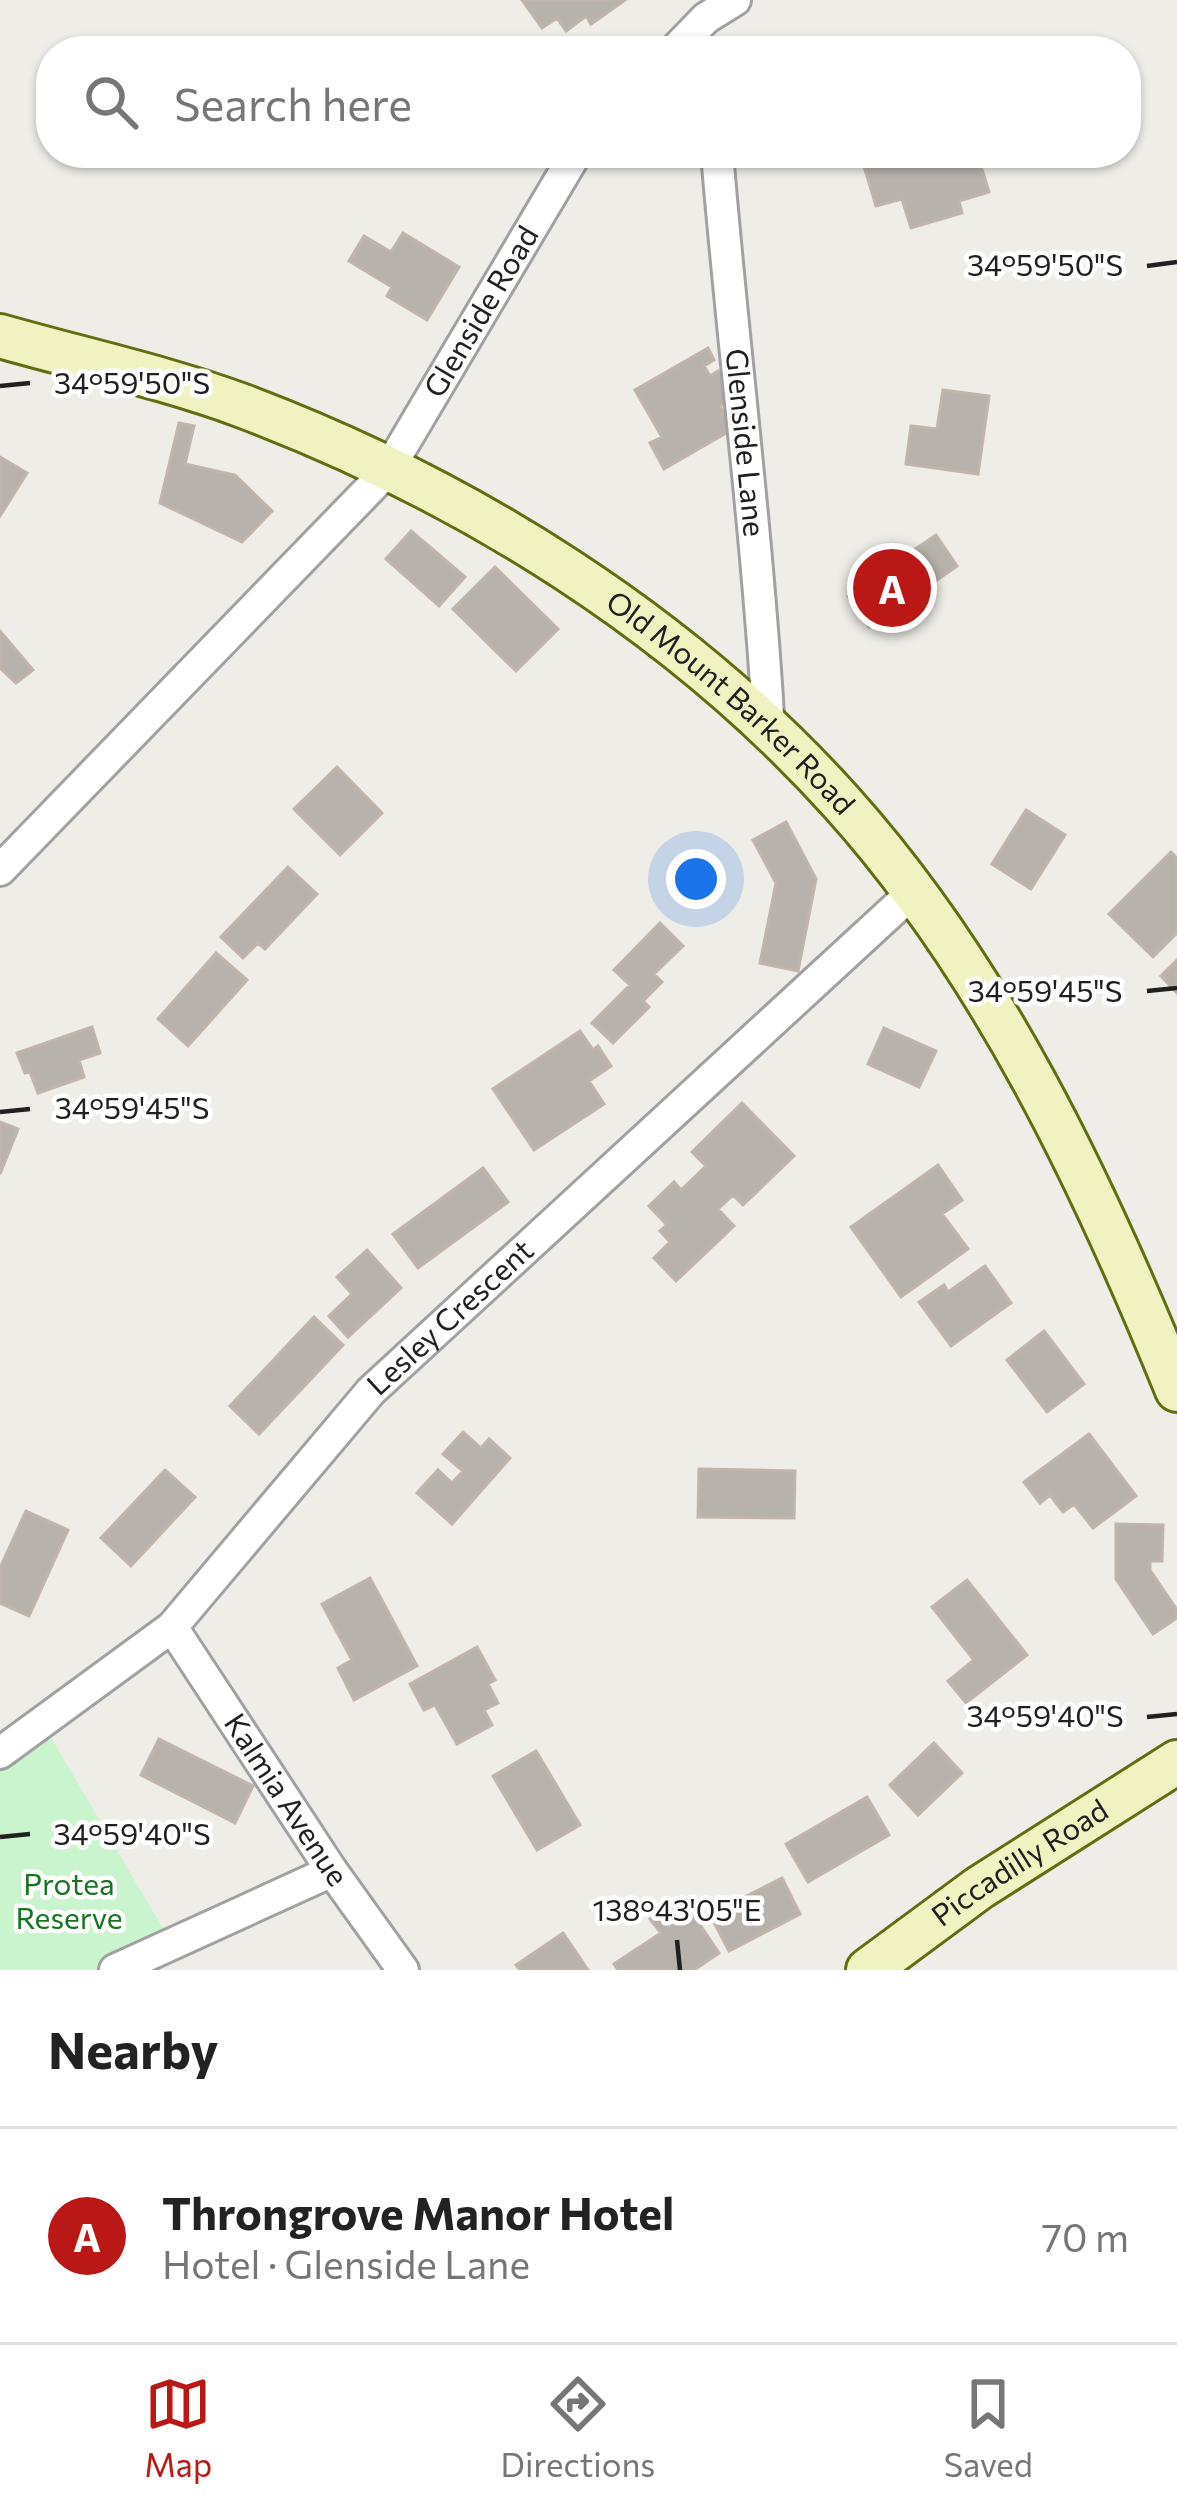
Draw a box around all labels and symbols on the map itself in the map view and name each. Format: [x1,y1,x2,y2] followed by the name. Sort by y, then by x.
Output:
[414,218,545,403] street label: Glenside Road
[967,245,1123,282] text: 34°59'50"S
[720,347,775,538] street label: Glenside Lane
[54,363,210,400] text: 34°59'50"S
[853,543,931,633] pin: A
[600,581,864,821] street label: Old Mount Barker Road
[666,849,726,909] your location
[968,971,1122,1008] text: 34°59'45"S
[55,1088,209,1125] text: 34°59'45"S
[358,1230,540,1402] street label: Lesley Crescent
[967,1696,1124,1733] text: 34°59'40"S
[218,1705,358,1892] street label: Kalmia Avenue
[923,1790,1114,1933] street label: Piccadilly Road
[54,1814,211,1851] text: 34°59'40"S
[15,1864,123,1935] park label: Protea Reserve
[592,1890,762,1927] text: 138°43'05"E

